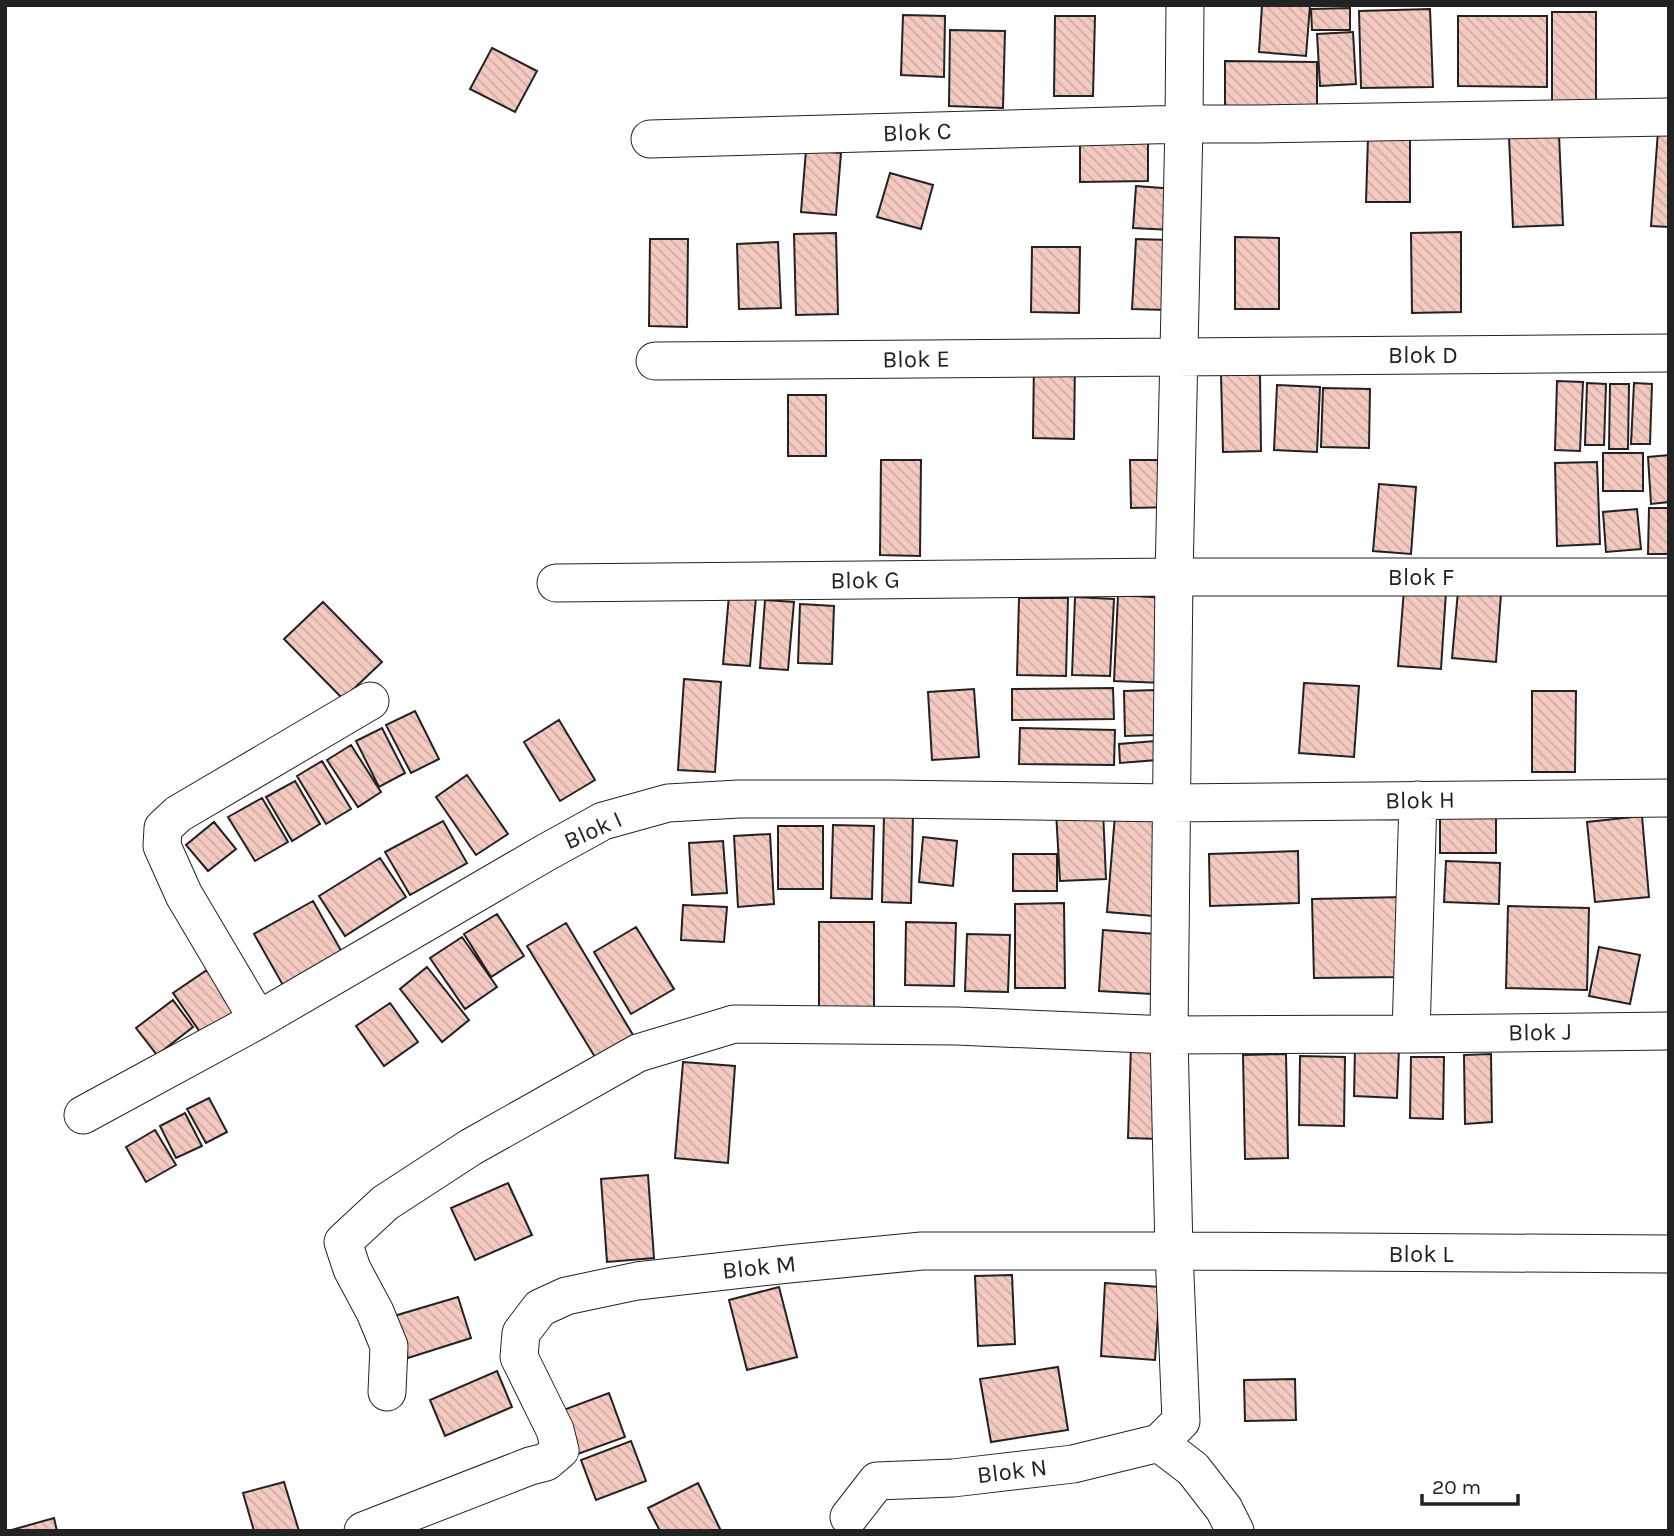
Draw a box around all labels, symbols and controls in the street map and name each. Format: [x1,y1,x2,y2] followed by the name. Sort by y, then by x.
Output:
[882,117,952,147] street label: Blok C
[1388,341,1458,369] street label: Blok D
[882,344,950,374] street label: Blok E
[1388,563,1454,591] street label: Blok F
[830,565,900,595] street label: Blok G
[1385,785,1455,815] street label: Blok H
[560,805,626,855] street label: Blok I
[1508,1017,1572,1047] street label: Blok J
[1388,1240,1454,1268] street label: Blok L
[721,1249,797,1285] street label: Blok M
[975,1453,1049,1489] street label: Blok N
[1422,1462,1518,1506] scale bar
[1432,1475,1481,1499] text: 20 m

